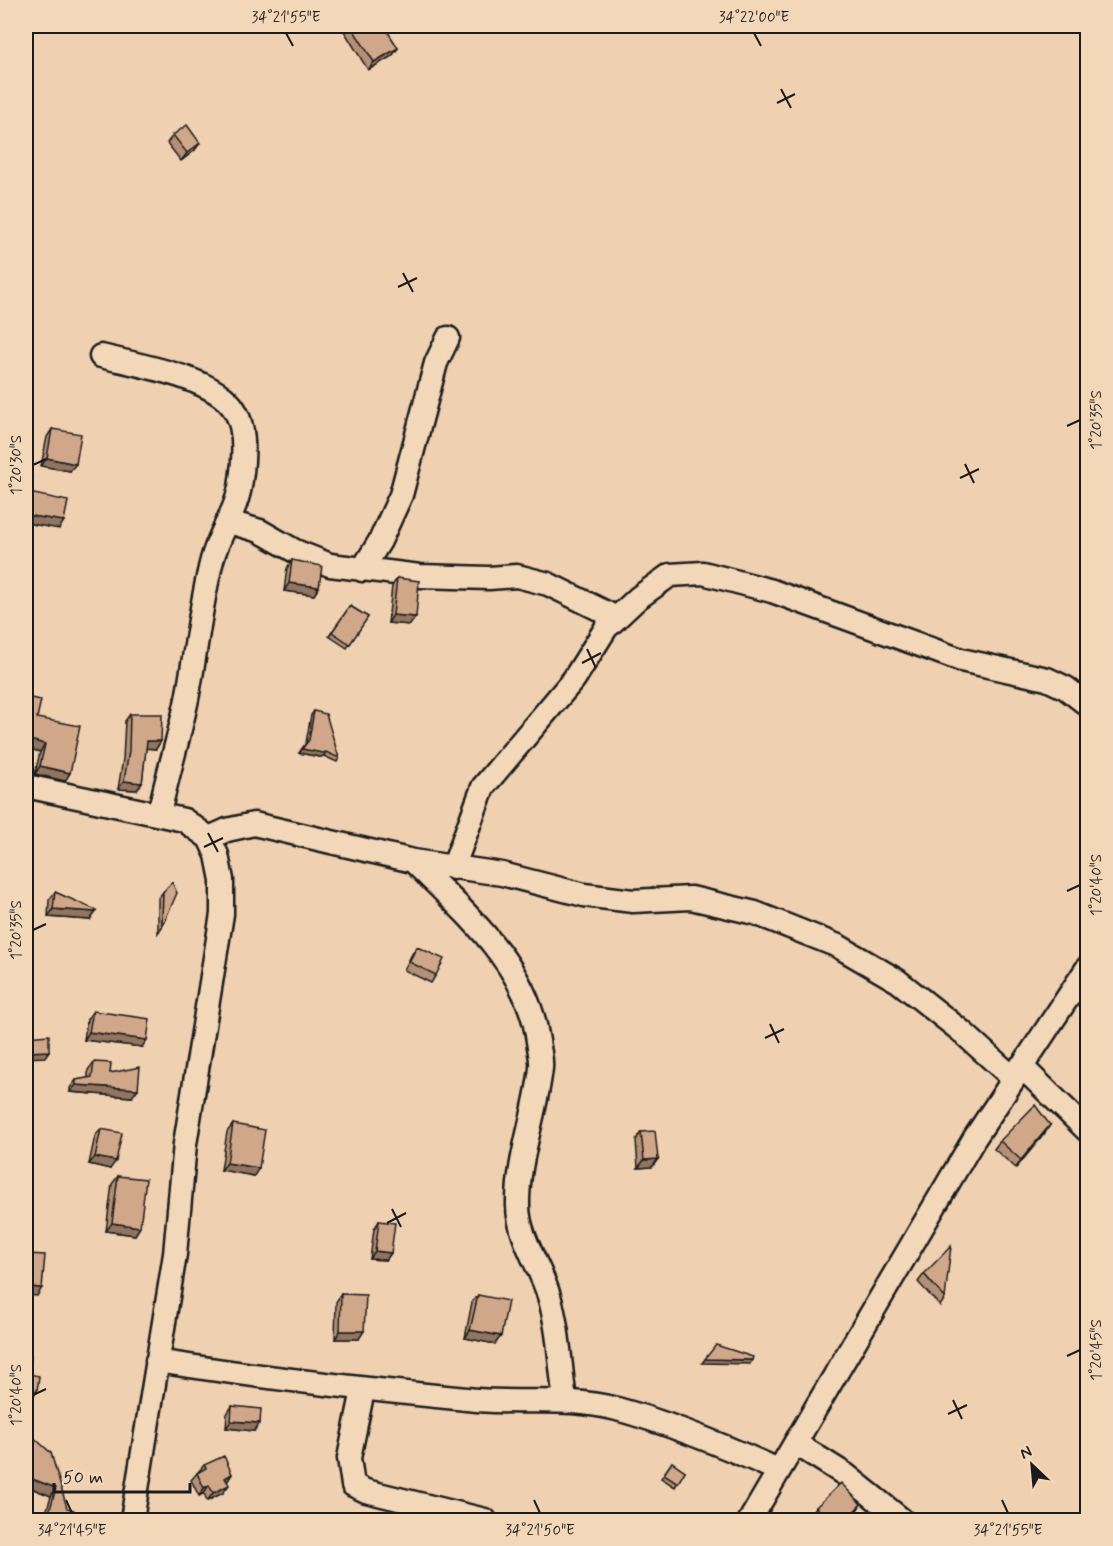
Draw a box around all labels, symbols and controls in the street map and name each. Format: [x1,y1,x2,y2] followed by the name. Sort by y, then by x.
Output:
[251,8,321,28] text: 34°21'55"E
[719,8,790,28] text: 34°22'00"E
[1087,390,1107,450] text: 1°20'35"S
[7,435,27,495] text: 1°20'30"S
[1087,854,1107,916] text: 1°20'40"S
[7,900,27,960] text: 1°20'35"S
[1087,1319,1107,1381] text: 1°20'45"S
[7,1364,27,1426] text: 1°20'40"S
[1002,1435,1062,1495] north arrow
[1017,1441,1035,1465] text: N
[54,1456,190,1494] scale bar
[63,1466,103,1490] text: 50 m
[38,1521,107,1541] text: 34°21'45"E
[505,1521,575,1541] text: 34°21'50"E
[973,1521,1043,1541] text: 34°21'55"E

